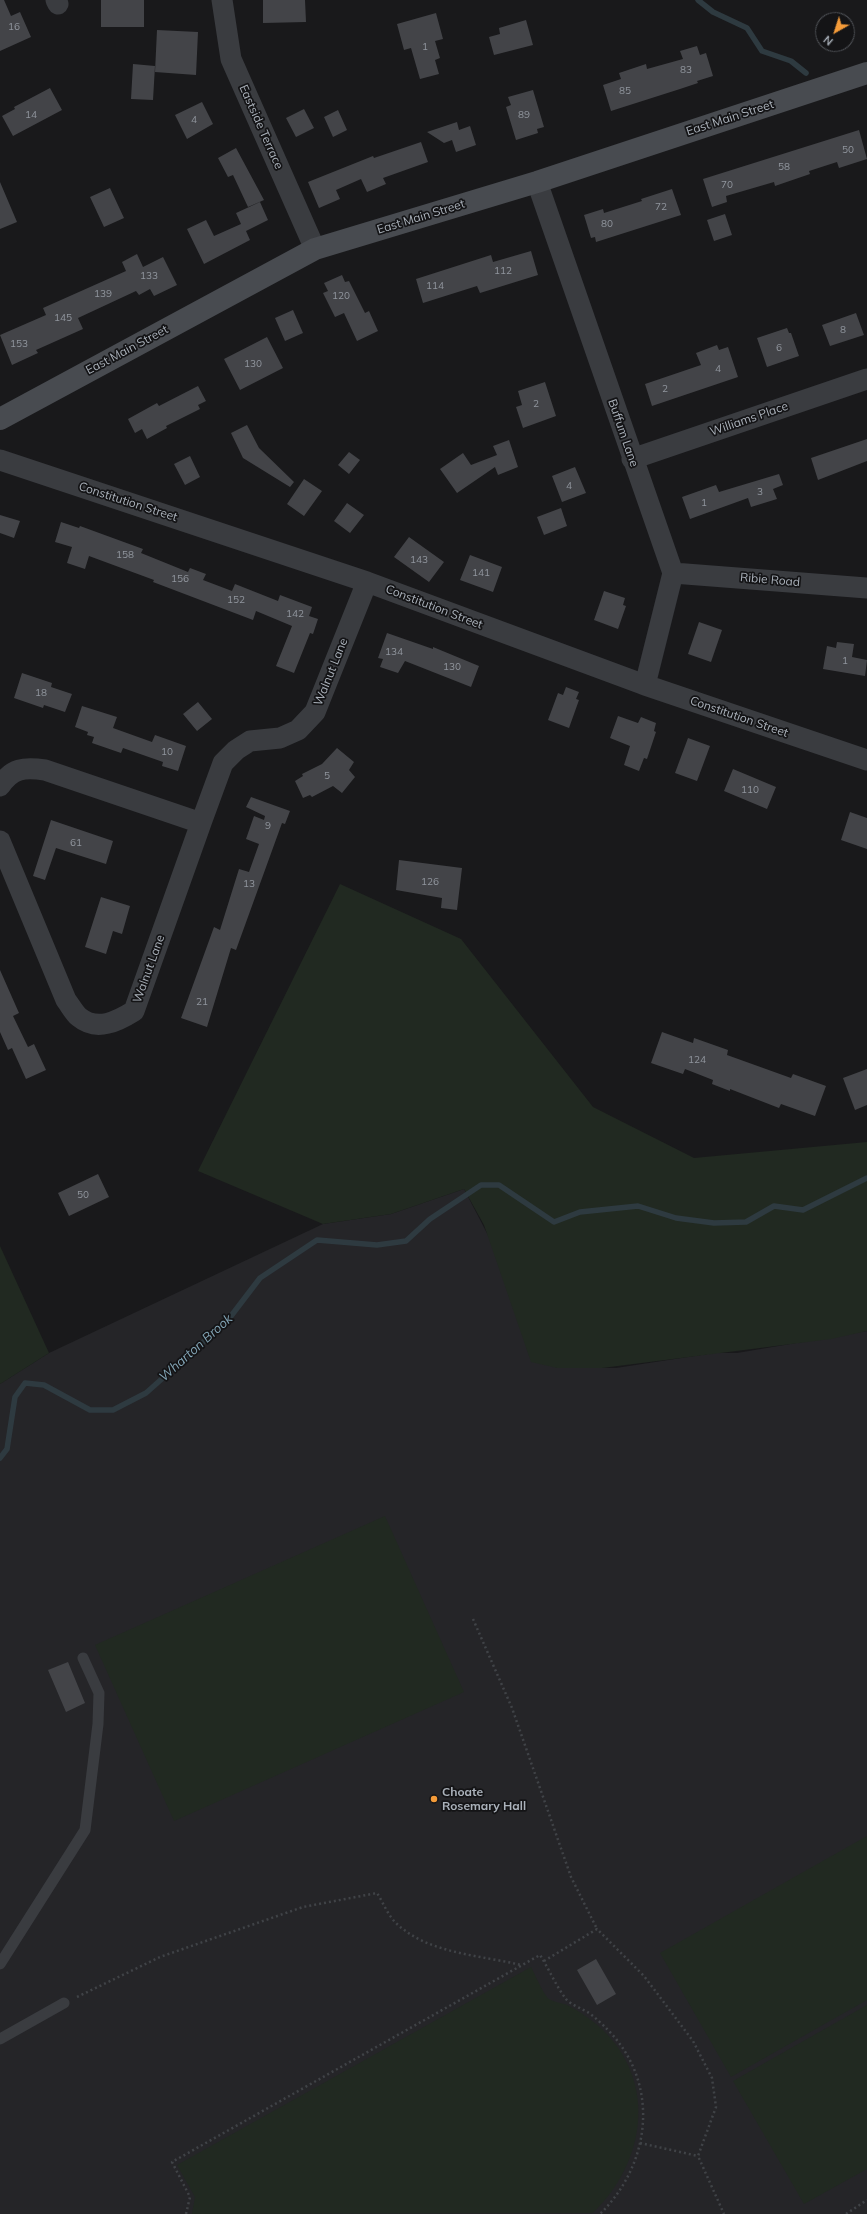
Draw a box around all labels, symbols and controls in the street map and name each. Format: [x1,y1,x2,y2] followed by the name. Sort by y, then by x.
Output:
[815,12,855,52] north arrow
[8,21,20,33] house number: 16
[820,32,836,49] text: N
[422,41,428,53] house number: 1
[680,64,692,76] house number: 83
[236,83,286,171] street label: Eastside Terrace
[619,85,631,97] house number: 85
[684,97,776,139] street label: East Main Street
[25,109,37,121] house number: 14
[518,109,530,121] house number: 89
[191,114,197,126] house number: 4
[842,144,854,156] house number: 50
[778,161,790,173] house number: 58
[721,179,733,191] house number: 70
[375,197,467,237] street label: East Main Street
[655,201,667,213] house number: 72
[601,218,613,230] house number: 80
[494,265,512,277] house number: 112
[140,270,158,282] house number: 133
[426,280,444,292] house number: 114
[94,288,112,300] house number: 139
[332,290,350,302] house number: 120
[54,312,72,324] house number: 145
[83,322,171,378] street label: East Main Street
[840,324,846,336] house number: 8
[10,338,28,350] house number: 153
[776,342,782,354] house number: 6
[244,358,262,370] house number: 130
[715,363,721,375] house number: 4
[662,383,668,395] house number: 2
[605,397,641,469] street label: Buffum Lane
[533,398,539,410] house number: 2
[708,399,790,439] street label: Williams Place
[77,479,179,525] street label: Constitution Street
[566,480,572,492] house number: 4
[757,486,763,498] house number: 3
[701,497,707,509] house number: 1
[116,549,134,561] house number: 158
[410,554,428,566] house number: 143
[472,567,490,579] house number: 141
[739,570,801,590] street label: Ribie Road
[171,573,189,585] house number: 156
[383,582,485,632] street label: Constitution Street
[227,594,245,606] house number: 152
[286,608,304,620] house number: 142
[311,636,351,708] street label: Walnut Lane
[385,646,403,658] house number: 134
[842,655,848,667] house number: 1
[443,661,461,673] house number: 130
[35,687,47,699] house number: 18
[688,693,790,741] street label: Constitution Street
[161,746,173,758] house number: 10
[324,770,330,782] house number: 5
[741,784,759,796] house number: 110
[265,820,271,832] house number: 9
[70,837,82,849] house number: 61
[421,876,439,888] house number: 126
[243,878,255,890] house number: 13
[130,933,168,1005] street label: Walnut Lane
[196,996,208,1008] house number: 21
[688,1054,706,1066] house number: 124
[77,1189,89,1201] house number: 50
[156,1311,236,1385] water label: Wharton Brook
[442,1785,526,1813] place label: Choate Rosemary Hall
[429,1794,439,1804] marker: Choate Rosemary Hall

